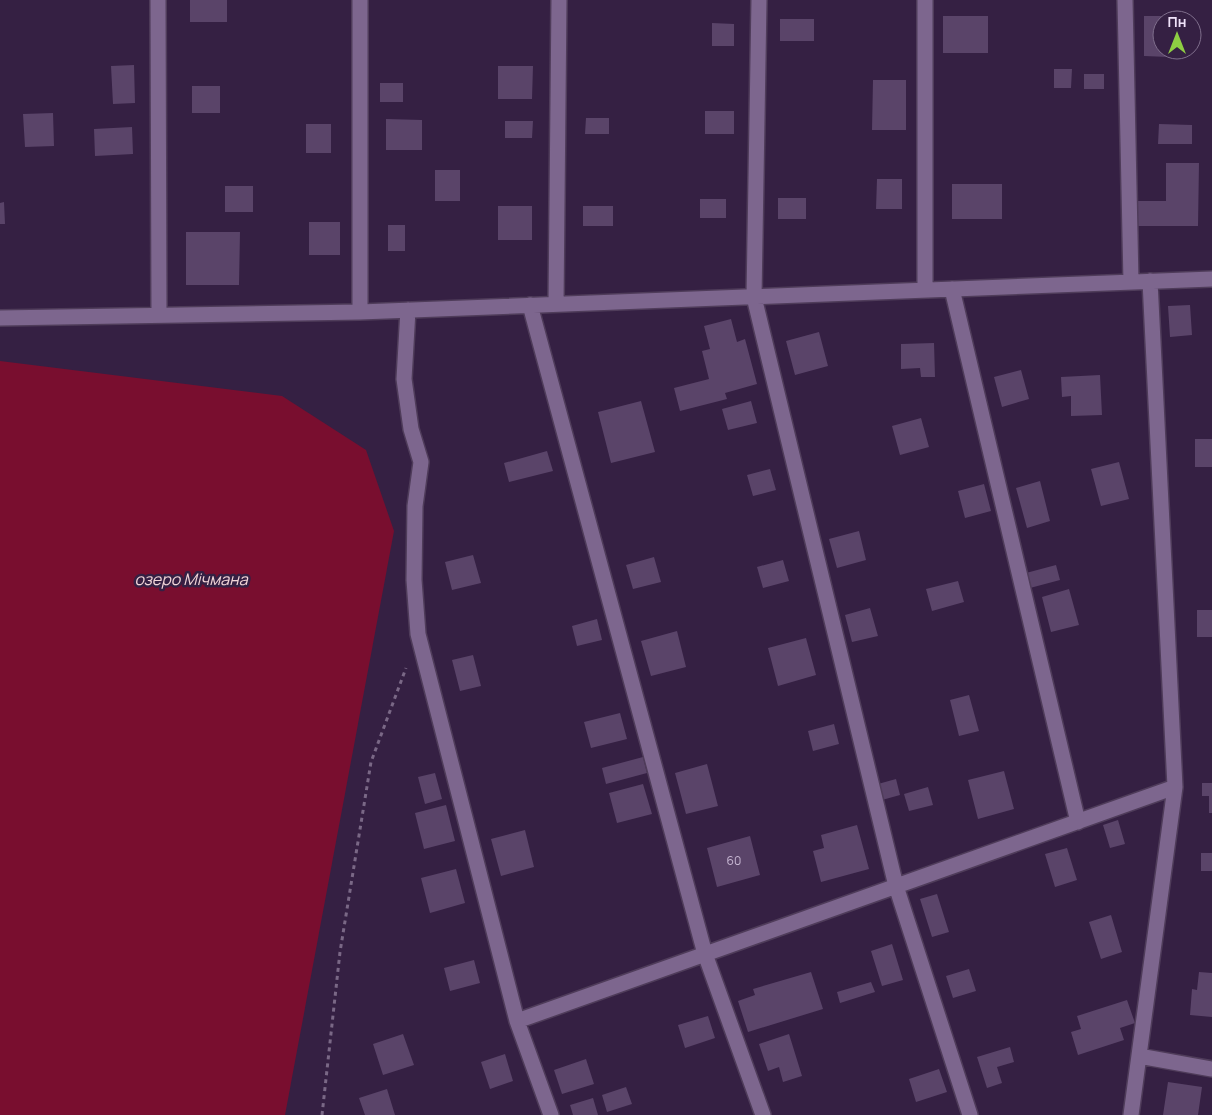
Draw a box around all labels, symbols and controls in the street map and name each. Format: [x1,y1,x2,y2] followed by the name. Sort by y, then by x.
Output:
[1152,10,1202,60] north arrow
[1168,12,1186,31] text: Пн
[134,568,249,590] water label: озеро Мічмана
[727,852,741,869] house number: 60

